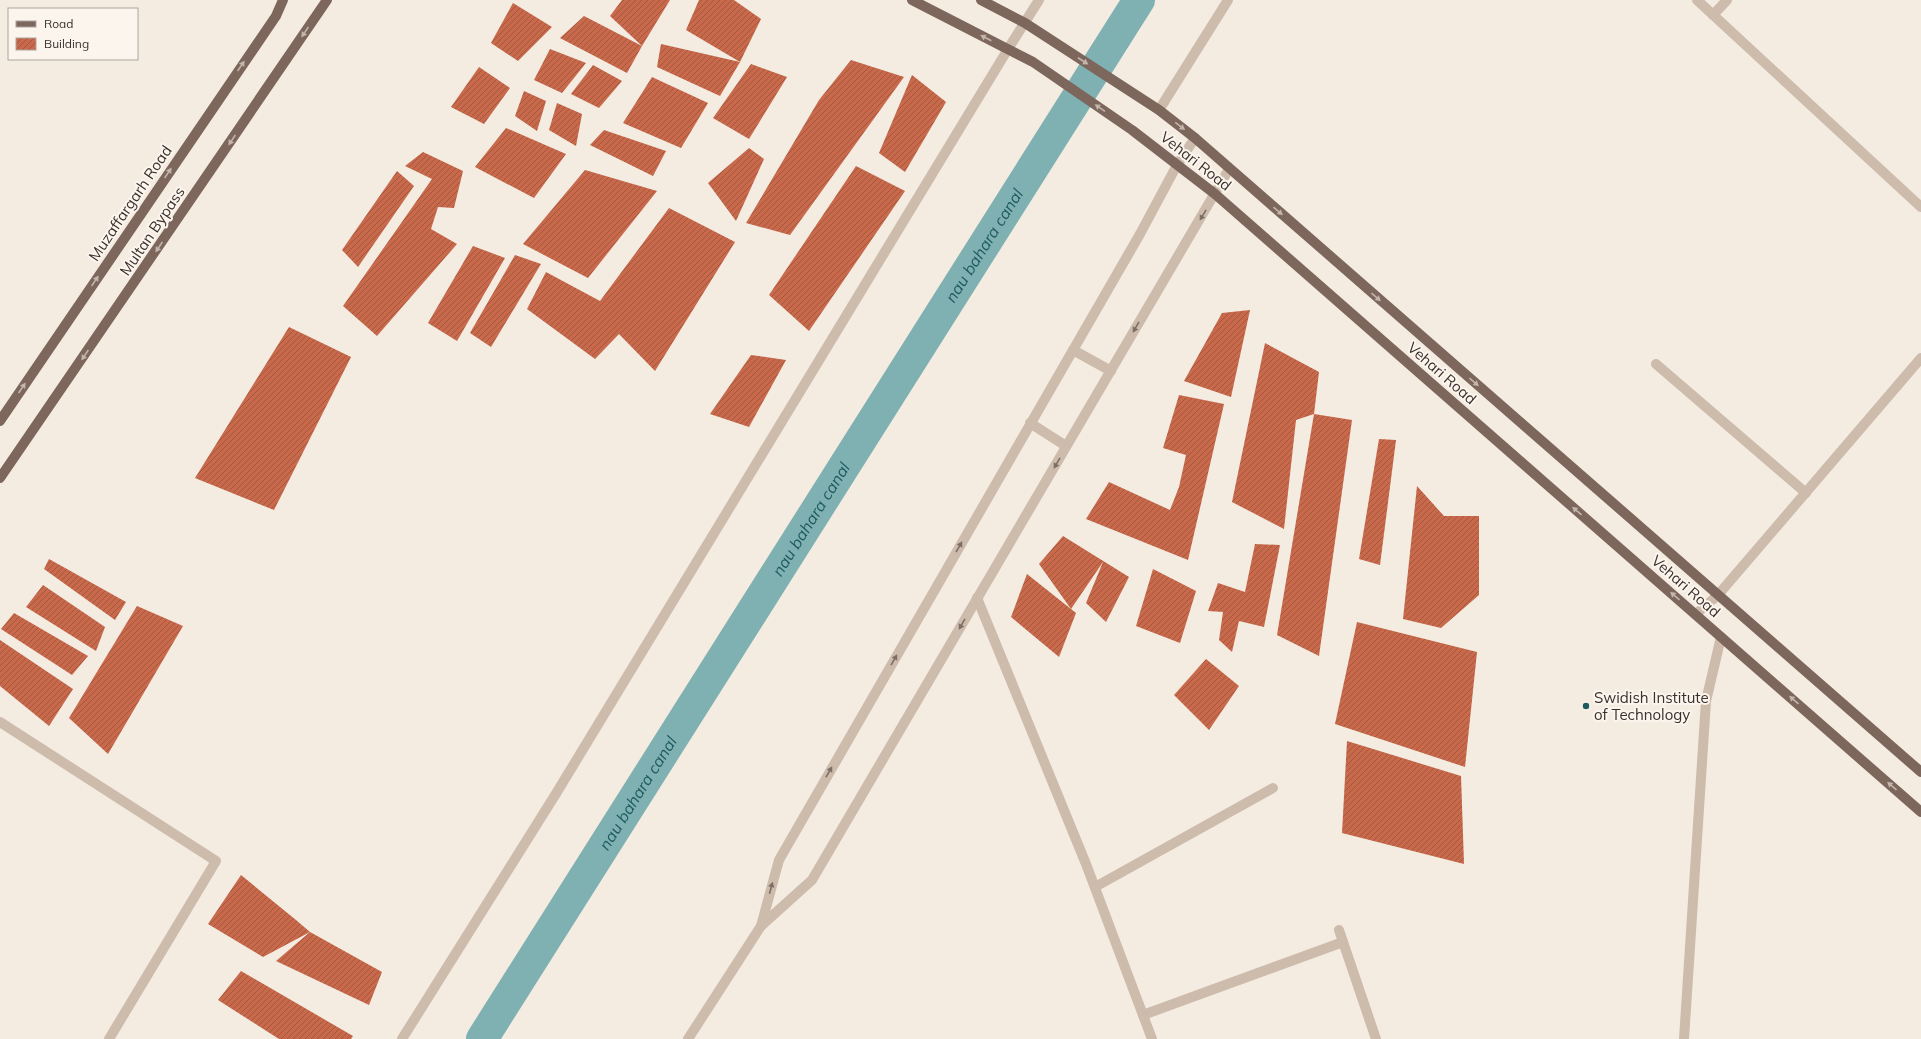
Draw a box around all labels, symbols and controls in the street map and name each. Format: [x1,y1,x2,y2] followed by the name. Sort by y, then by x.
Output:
[8,8,138,60] legend
[44,16,73,31] text: Road
[301,27,309,37] one-way arrow
[980,35,991,41] one-way arrow
[44,36,89,51] text: Building
[1078,57,1088,65] one-way arrow
[238,60,245,72] one-way arrow
[1095,104,1105,112] one-way arrow
[1174,122,1185,130] one-way arrow
[1157,127,1235,195] street label: Vehari Road
[228,134,236,145] one-way arrow
[84,142,176,264] street label: Muzaffargarh Road
[164,168,172,179] one-way arrow
[115,183,189,279] street label: Multan Bypass
[941,185,1027,306] water label: nau bahara canal
[1272,207,1283,216] one-way arrow
[1199,209,1206,221] one-way arrow
[155,242,163,252] one-way arrow
[91,276,99,286] one-way arrow
[1370,292,1381,301] one-way arrow
[1133,321,1140,333] one-way arrow
[1404,338,1480,408] street label: Vehari Road
[81,349,89,360] one-way arrow
[1469,377,1478,386] one-way arrow
[18,383,26,393] one-way arrow
[1053,457,1060,469] one-way arrow
[767,459,854,580] water label: nau bahara canal
[1572,506,1582,515] one-way arrow
[956,541,963,553] one-way arrow
[1648,551,1724,621] street label: Vehari Road
[1670,592,1680,601] one-way arrow
[959,618,966,629] one-way arrow
[891,654,898,666] one-way arrow
[1594,688,1709,724] place label: Swidish Institute of Technology
[1788,696,1799,705] one-way arrow
[1581,701,1591,711] marker: Swidish Institute of Technology
[594,732,681,854] water label: nau bahara canal
[826,766,833,778] one-way arrow
[1886,781,1897,790] one-way arrow
[769,882,775,894] one-way arrow

